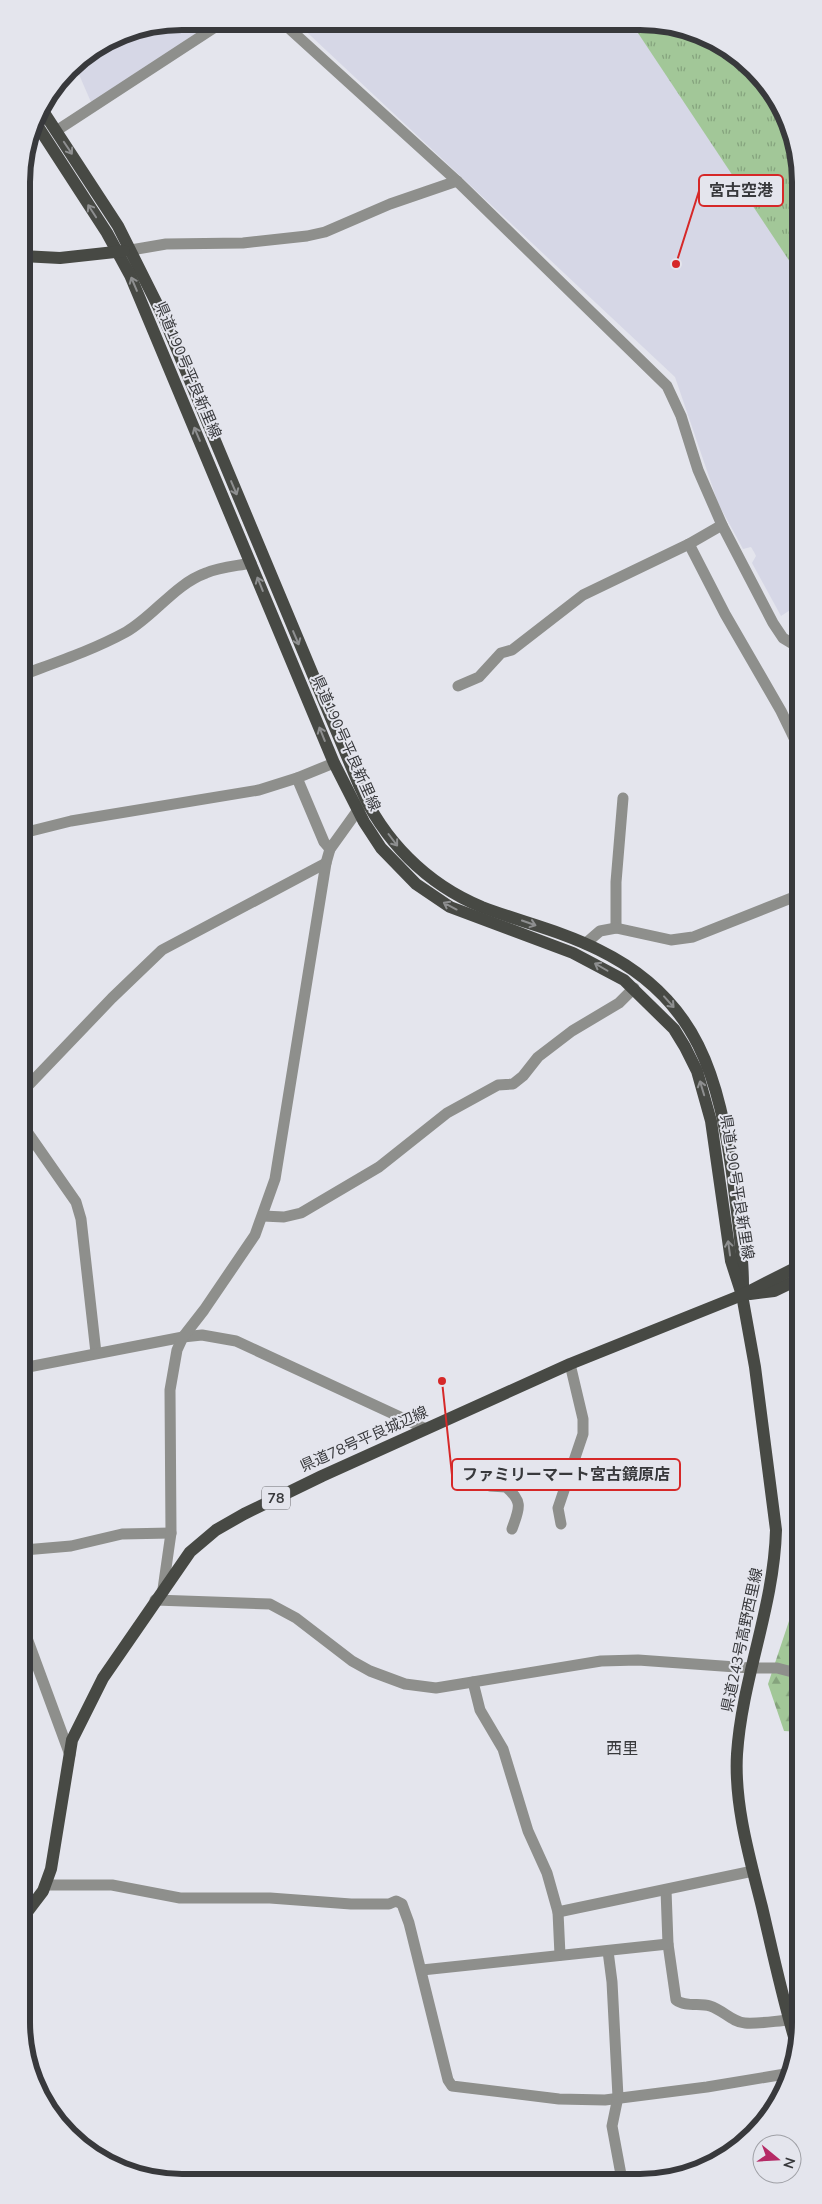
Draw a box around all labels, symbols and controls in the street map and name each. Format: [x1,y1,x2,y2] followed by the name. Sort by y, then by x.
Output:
[63,141,73,155] one-way arrow
[699,175,783,206] callout: 宮古空港
[709,180,773,202] text: 宮古空港
[87,204,97,218] one-way arrow
[128,277,138,292] one-way arrow
[150,298,226,442] street label: 県道190号平良新里線
[192,427,201,442] one-way arrow
[229,480,239,495] one-way arrow
[254,577,264,592] one-way arrow
[292,630,302,645] one-way arrow
[307,672,385,814] street label: 県道190号平良新里線
[317,727,326,742] one-way arrow
[388,833,398,847] one-way arrow
[443,901,458,911] one-way arrow
[521,919,536,928] one-way arrow
[594,961,608,971] one-way arrow
[663,995,675,1008] one-way arrow
[696,1080,706,1096] one-way arrow
[716,1113,758,1261] street label: 県道190号平良新里線
[724,1240,734,1256] one-way arrow
[297,1402,431,1476] street label: 県道78号平良城辺線
[452,1459,680,1490] callout: ファミリーマート宮古鏡原店
[462,1464,670,1486] text: ファミリーマート宮古鏡原店
[262,1486,290,1510] road number: 78
[717,1566,767,1714] street label: 県道243号高野西里線
[606,1738,638,1760] district label: 西里
[752,2134,802,2184] north arrow
[778,2155,800,2171] text: N

